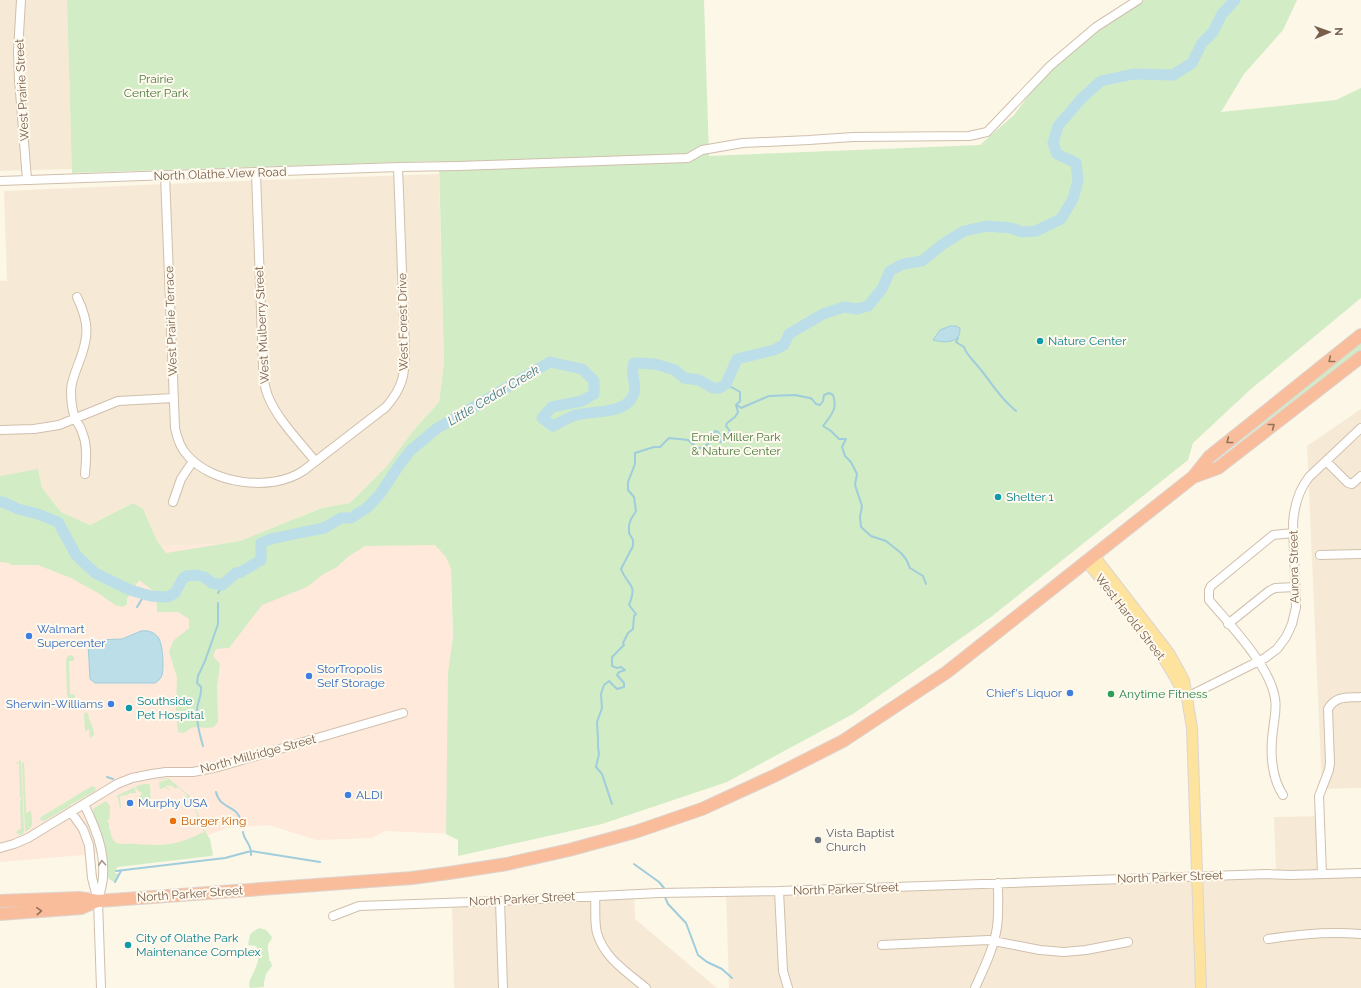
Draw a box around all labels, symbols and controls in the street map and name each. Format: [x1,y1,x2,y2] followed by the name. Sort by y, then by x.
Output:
[1309,12,1349,52] north arrow
[1332,27,1345,36] text: N
[12,38,32,142] street label: West Prairie Street
[124,72,189,100] park label: Prairie Center Park
[153,165,287,183] street label: North Olathe View Road
[162,265,180,377] street label: West Prairie Terrace
[252,266,272,384] street label: West Mulberry Street
[395,273,411,371] street label: West Forest Drive
[1048,334,1127,348] place label: Nature Center
[1035,336,1045,346] marker: Nature Center
[1328,355,1335,362] one-way arrow
[445,362,542,429] water label: Little Cedar Creek
[1268,424,1275,431] one-way arrow
[691,430,781,458] park label: Ernie Miller Park & Nature Center
[1226,436,1233,443] one-way arrow
[1006,490,1054,504] place label: Shelter 1
[993,492,1003,502] marker: Shelter 1
[1286,530,1302,604] street label: Aurora Street
[1092,571,1168,663] street label: West Harold Street
[37,622,106,650] place label: Walmart Supercenter
[24,631,34,641] marker: Walmart Supercenter
[317,662,385,690] place label: StorTropolis Self Storage
[304,671,314,681] marker: StorTropolis Self Storage
[986,686,1063,700] place label: Chief's Liquor
[1119,687,1208,701] place label: Anytime Fitness
[1065,688,1075,698] marker: Chief's Liquor
[1106,689,1116,699] marker: Anytime Fitness
[137,694,205,722] place label: Southside Pet Hospital
[6,697,103,711] place label: Sherwin-Williams
[106,699,116,709] marker: Sherwin-Williams
[124,703,134,713] marker: Southside Pet Hospital
[199,732,317,776] street label: North Millridge Street
[356,788,383,802] place label: ALDI
[343,790,353,800] marker: ALDI
[138,796,208,810] place label: Murphy USA
[125,798,135,808] marker: Murphy USA
[181,814,246,828] place label: Burger King
[168,816,178,826] marker: Burger King
[826,826,894,854] place label: Vista Baptist Church
[813,835,823,845] marker: Vista Baptist Church
[98,859,107,866] one-way arrow
[1117,868,1223,886] street label: North Parker Street
[793,880,899,898] street label: North Parker Street
[137,883,243,905] street label: North Parker Street
[469,889,575,909] street label: North Parker Street
[36,907,42,916] one-way arrow
[136,931,261,959] place label: City of Olathe Park Maintenance Complex
[123,940,133,950] marker: City of Olathe Park Maintenance Complex

